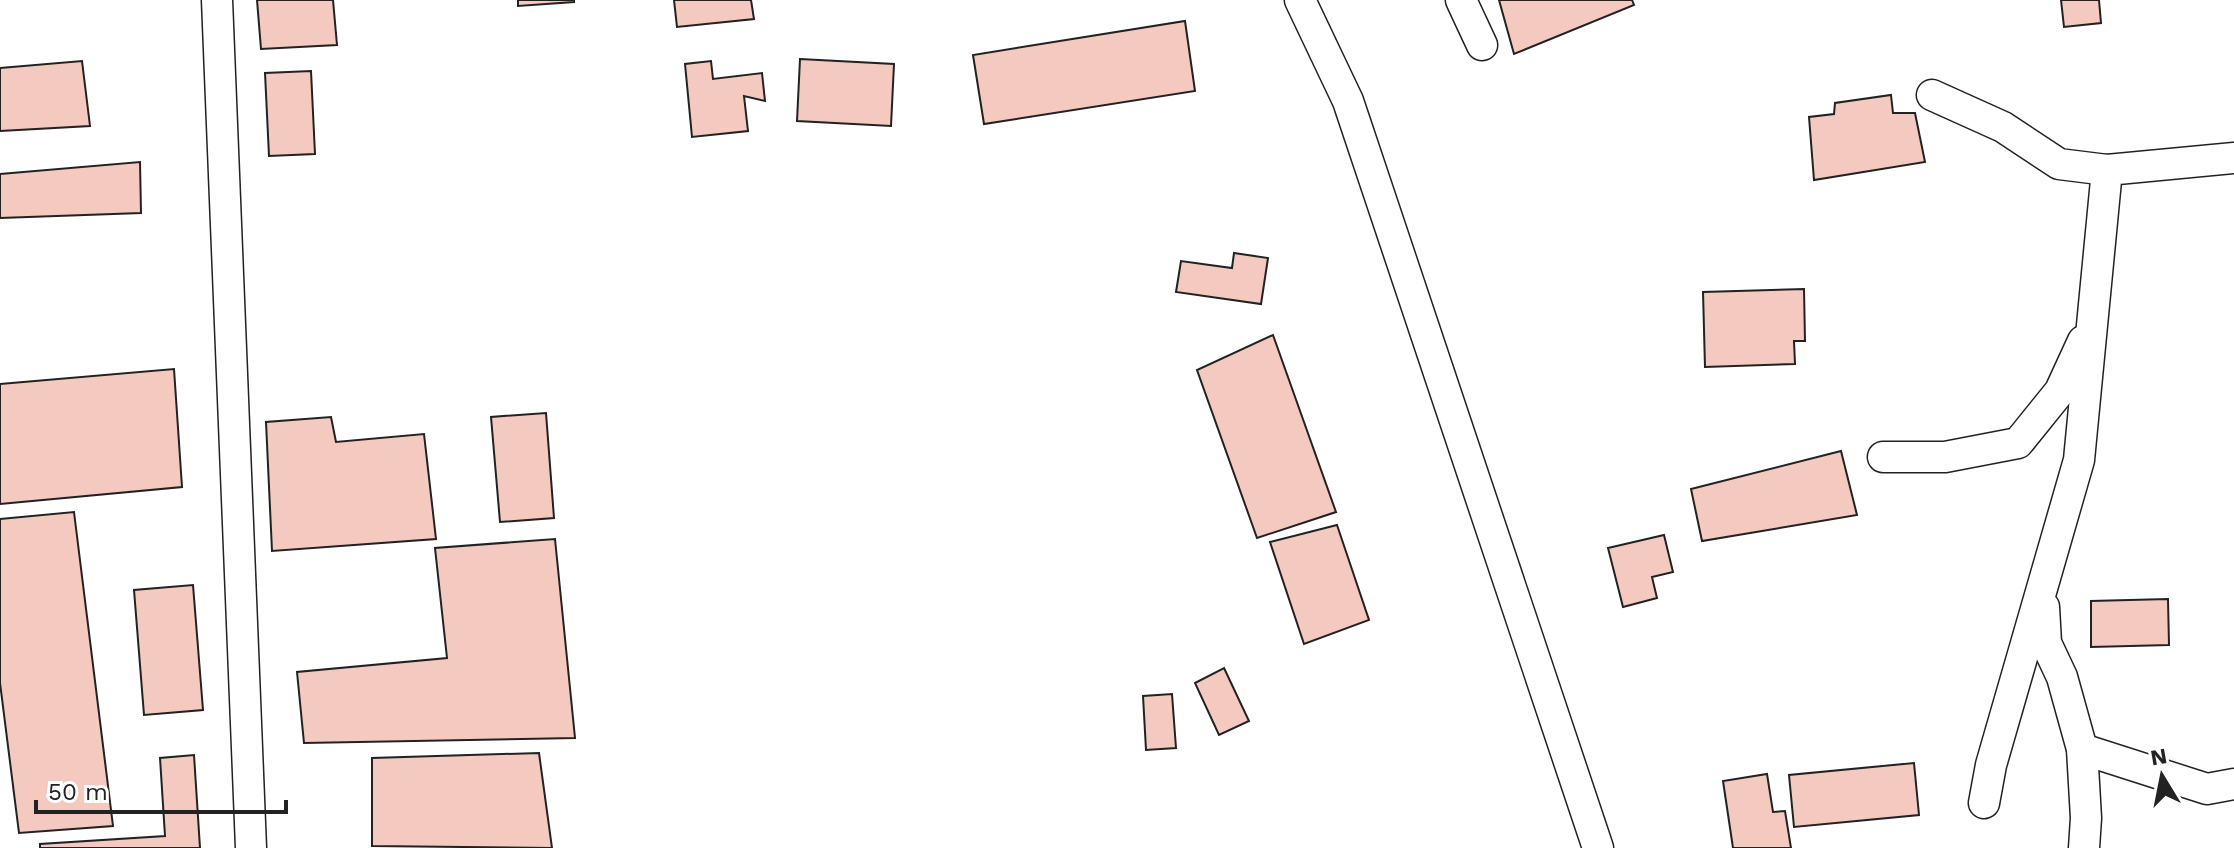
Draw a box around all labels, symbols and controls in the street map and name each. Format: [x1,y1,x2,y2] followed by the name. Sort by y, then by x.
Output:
[2122,736,2202,816] north arrow
[2148,743,2169,771] text: N
[36,764,286,814] scale bar
[48,778,108,806] text: 50 m

